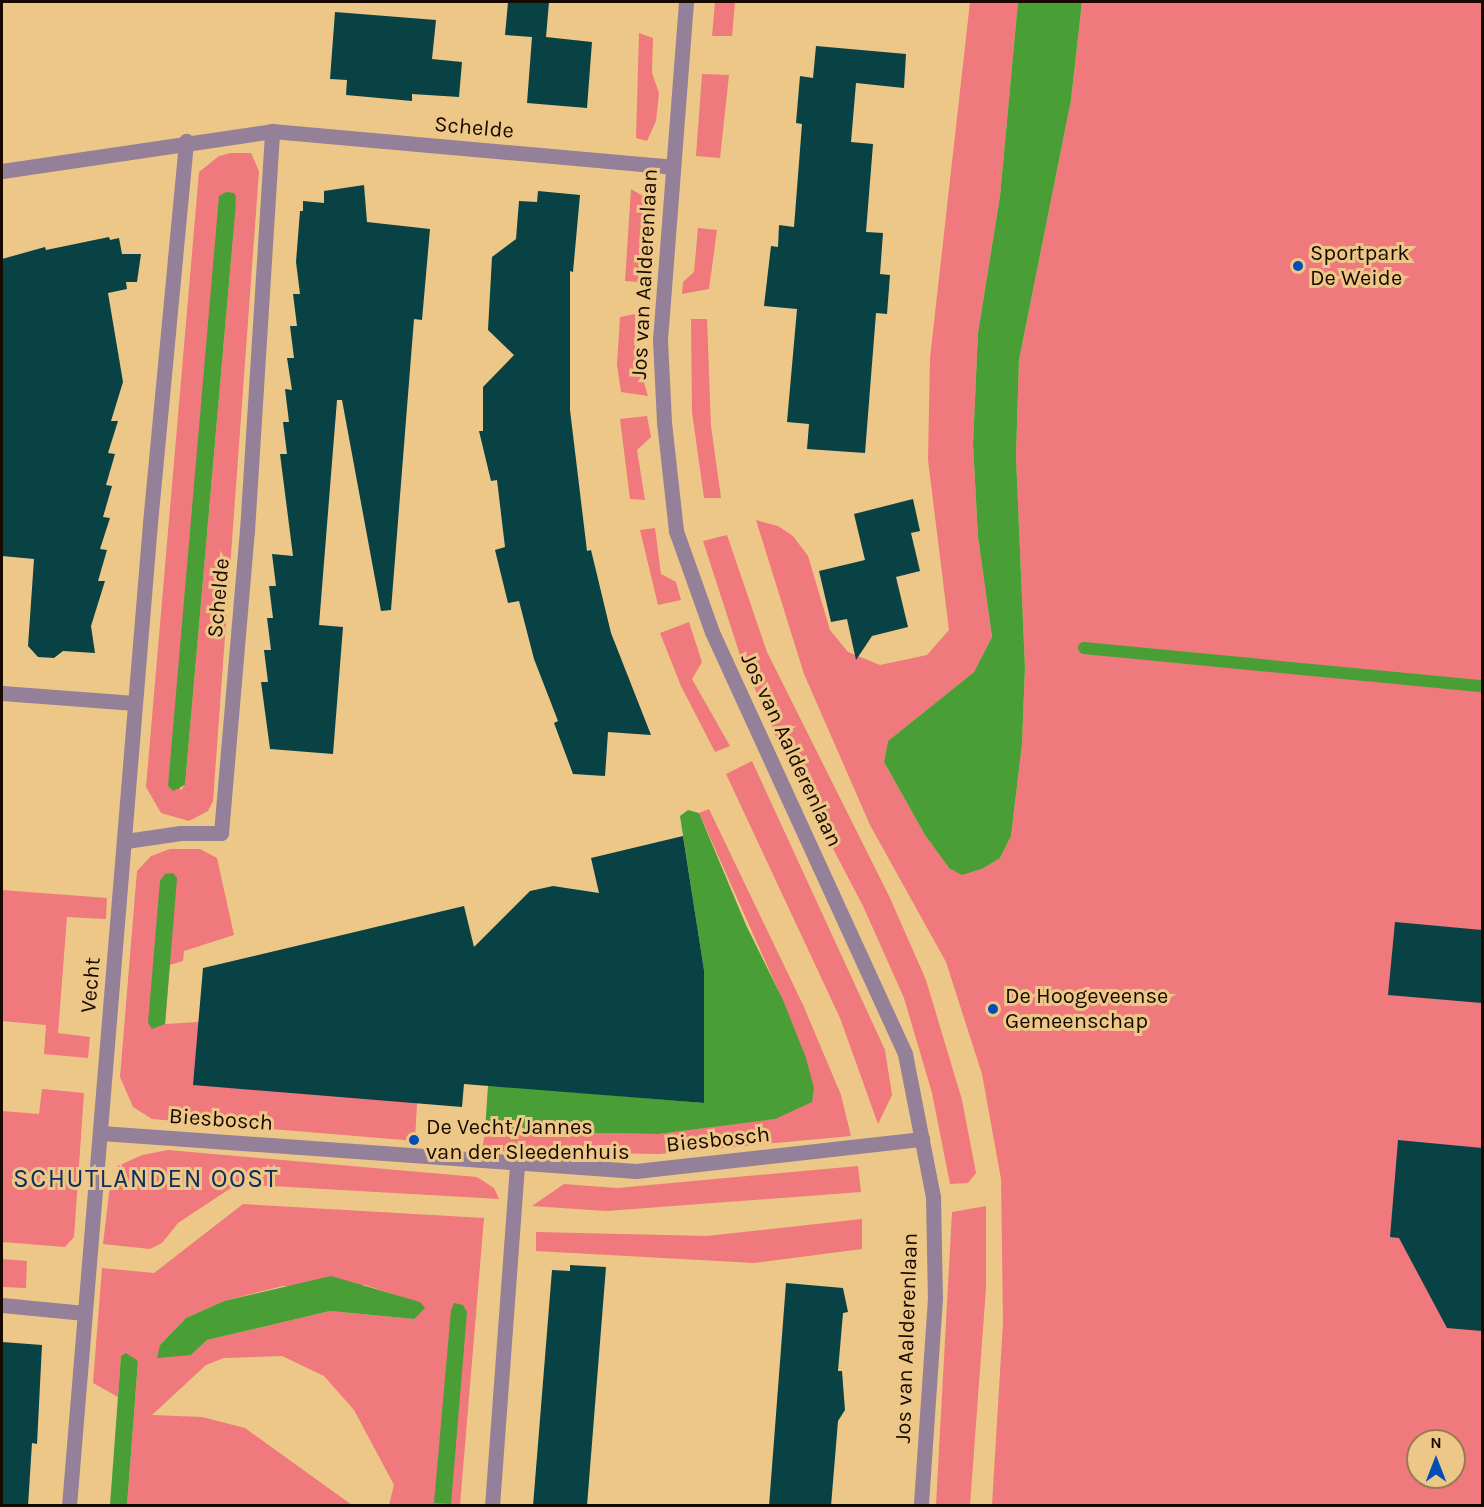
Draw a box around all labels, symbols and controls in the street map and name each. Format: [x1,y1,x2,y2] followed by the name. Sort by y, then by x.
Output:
[433,111,515,145] street label: Schelde
[626,168,664,380] street label: Jos van Aalderenlaan
[1310,240,1410,292] place label: Sportpark De Weide
[1291,259,1305,273] marker: Sportpark De Weide
[202,557,236,639] street label: Schelde
[734,649,848,851] street label: Jos van Aalderenlaan
[75,956,107,1014] street label: Vecht
[1005,983,1168,1034] place label: De Hoogeveense Gemeenschap
[986,1002,1000,1016] marker: De Hoogeveense Gemeenschap
[168,1103,274,1137] street label: Biesbosch
[426,1114,630,1166] place label: De Vecht/Jannes van der Sleedenhuis
[665,1121,771,1159] street label: Biesbosch
[407,1133,421,1147] marker: De Vecht/Jannes van der Sleedenhuis
[13,1163,279,1195] district label: SCHUTLANDEN OOST
[890,1232,924,1444] street label: Jos van Aalderenlaan
[1406,1429,1466,1489] north arrow
[1430,1433,1442,1452] text: N

